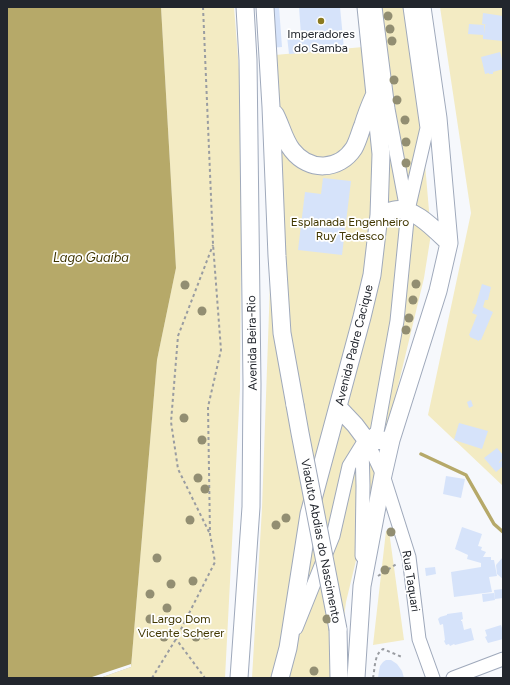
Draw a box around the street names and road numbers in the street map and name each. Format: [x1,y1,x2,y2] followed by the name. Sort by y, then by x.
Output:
[332,283,376,407] street label: Avenida Padre Cacique
[244,295,260,391] street label: Avenida Beira-Rio
[298,458,344,624] street label: Viaduto Abdias do Nascimento
[399,549,423,613] street label: Rua Taquari

